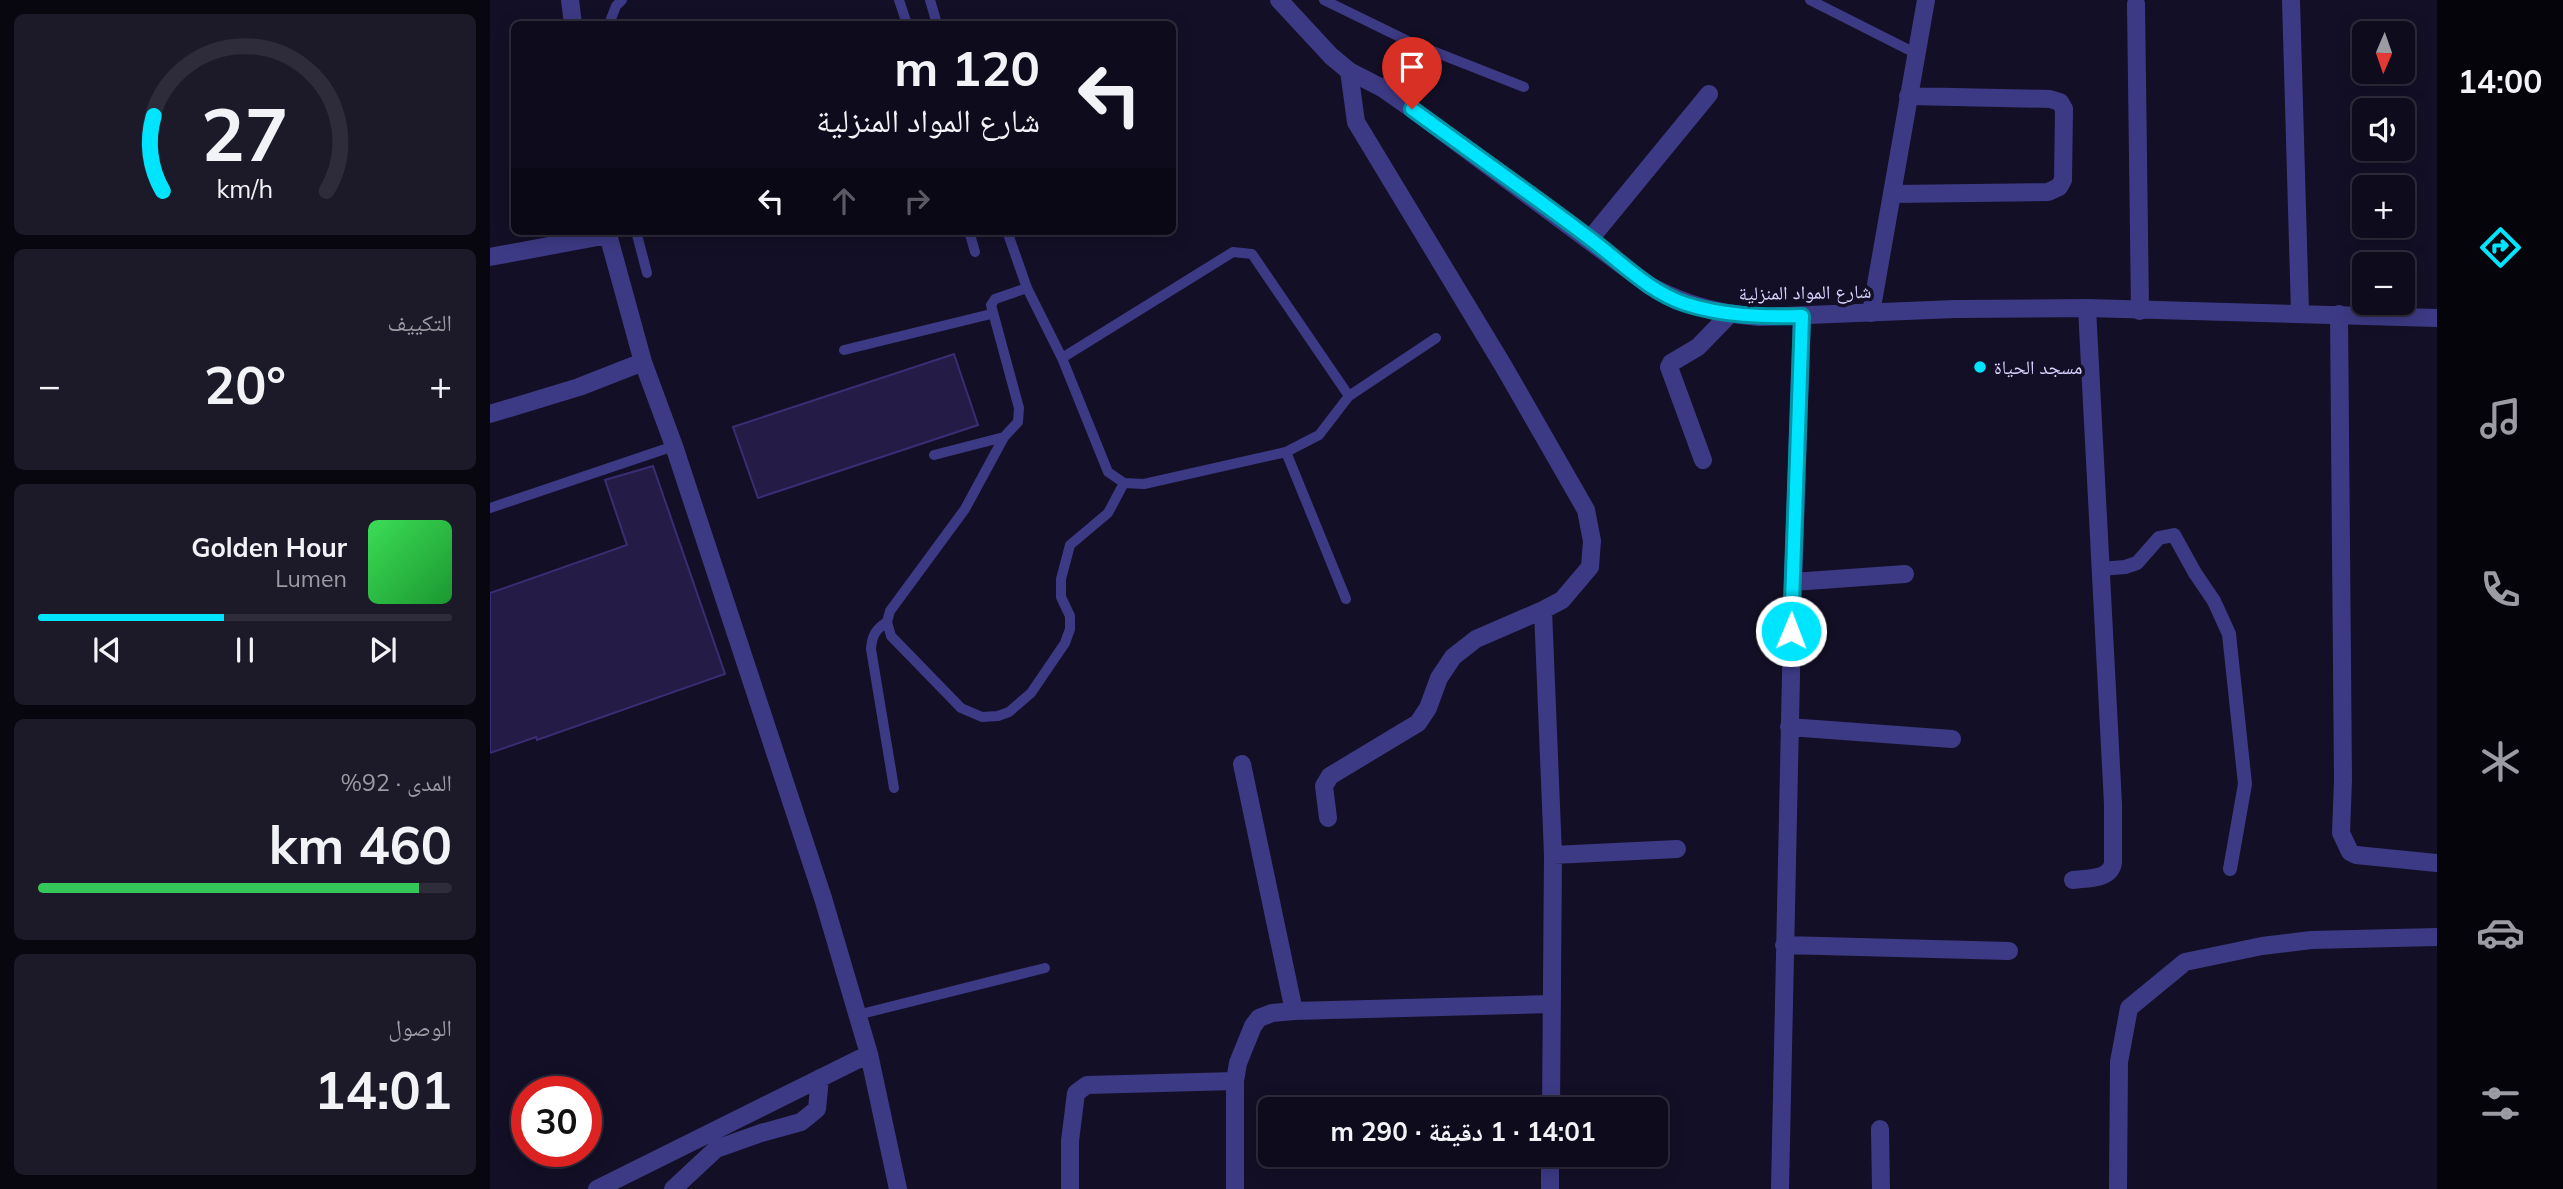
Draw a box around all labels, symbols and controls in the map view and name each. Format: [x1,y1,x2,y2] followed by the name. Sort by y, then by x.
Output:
[2352,21,2415,84] north arrow
[2352,21,2415,315] map controls
[894,37,1040,98] text: 120 m
[1382,37,1442,109] pin
[1393,48,1431,86] icon: arrive
[1064,49,1155,140] icon: left
[2458,61,2542,101] text: 14:00
[201,88,289,179] text: 27
[2352,98,2415,161] button: sound
[816,100,1040,140] text: شارع المواد المنزلية
[217,172,273,203] text: km/h
[2352,175,2415,238] button: +
[752,182,790,220] icon: left
[825,182,863,220] icon: ahead
[898,182,936,220] icon: right
[2476,223,2525,272] icon: directions
[2352,252,2415,315] button: −
[1738,279,1872,305] street label: شارع المواد المنزلية
[387,308,452,337] text: التكييف
[204,352,286,417] text: 20°
[1994,355,2082,379] place label: مسجد الحياة
[1972,359,1988,375] marker: مسجد الحياة
[38,361,61,409] text: −
[429,361,452,409] text: +
[2476,394,2525,443] icon: music
[191,531,347,564] text: Golden Hour
[275,564,347,593] text: Lumen
[2476,565,2525,614] icon: phone
[1754,594,1828,668] position arrow
[88,631,126,669] icon: previous
[226,631,264,669] icon: pause
[364,631,402,669] icon: next
[2476,737,2525,786] icon: climate
[341,768,452,797] text: المدى · 92%
[269,812,452,877] text: 460 km
[2476,908,2525,957] icon: car
[388,1013,452,1042] text: الوصول
[314,1057,452,1122] text: 14:01
[511,1076,602,1167] speed limit sign: 30
[2476,1079,2525,1128] icon: filters
[1330,1115,1596,1148] text: 14:01 · 1 دقيقة · 290 m

